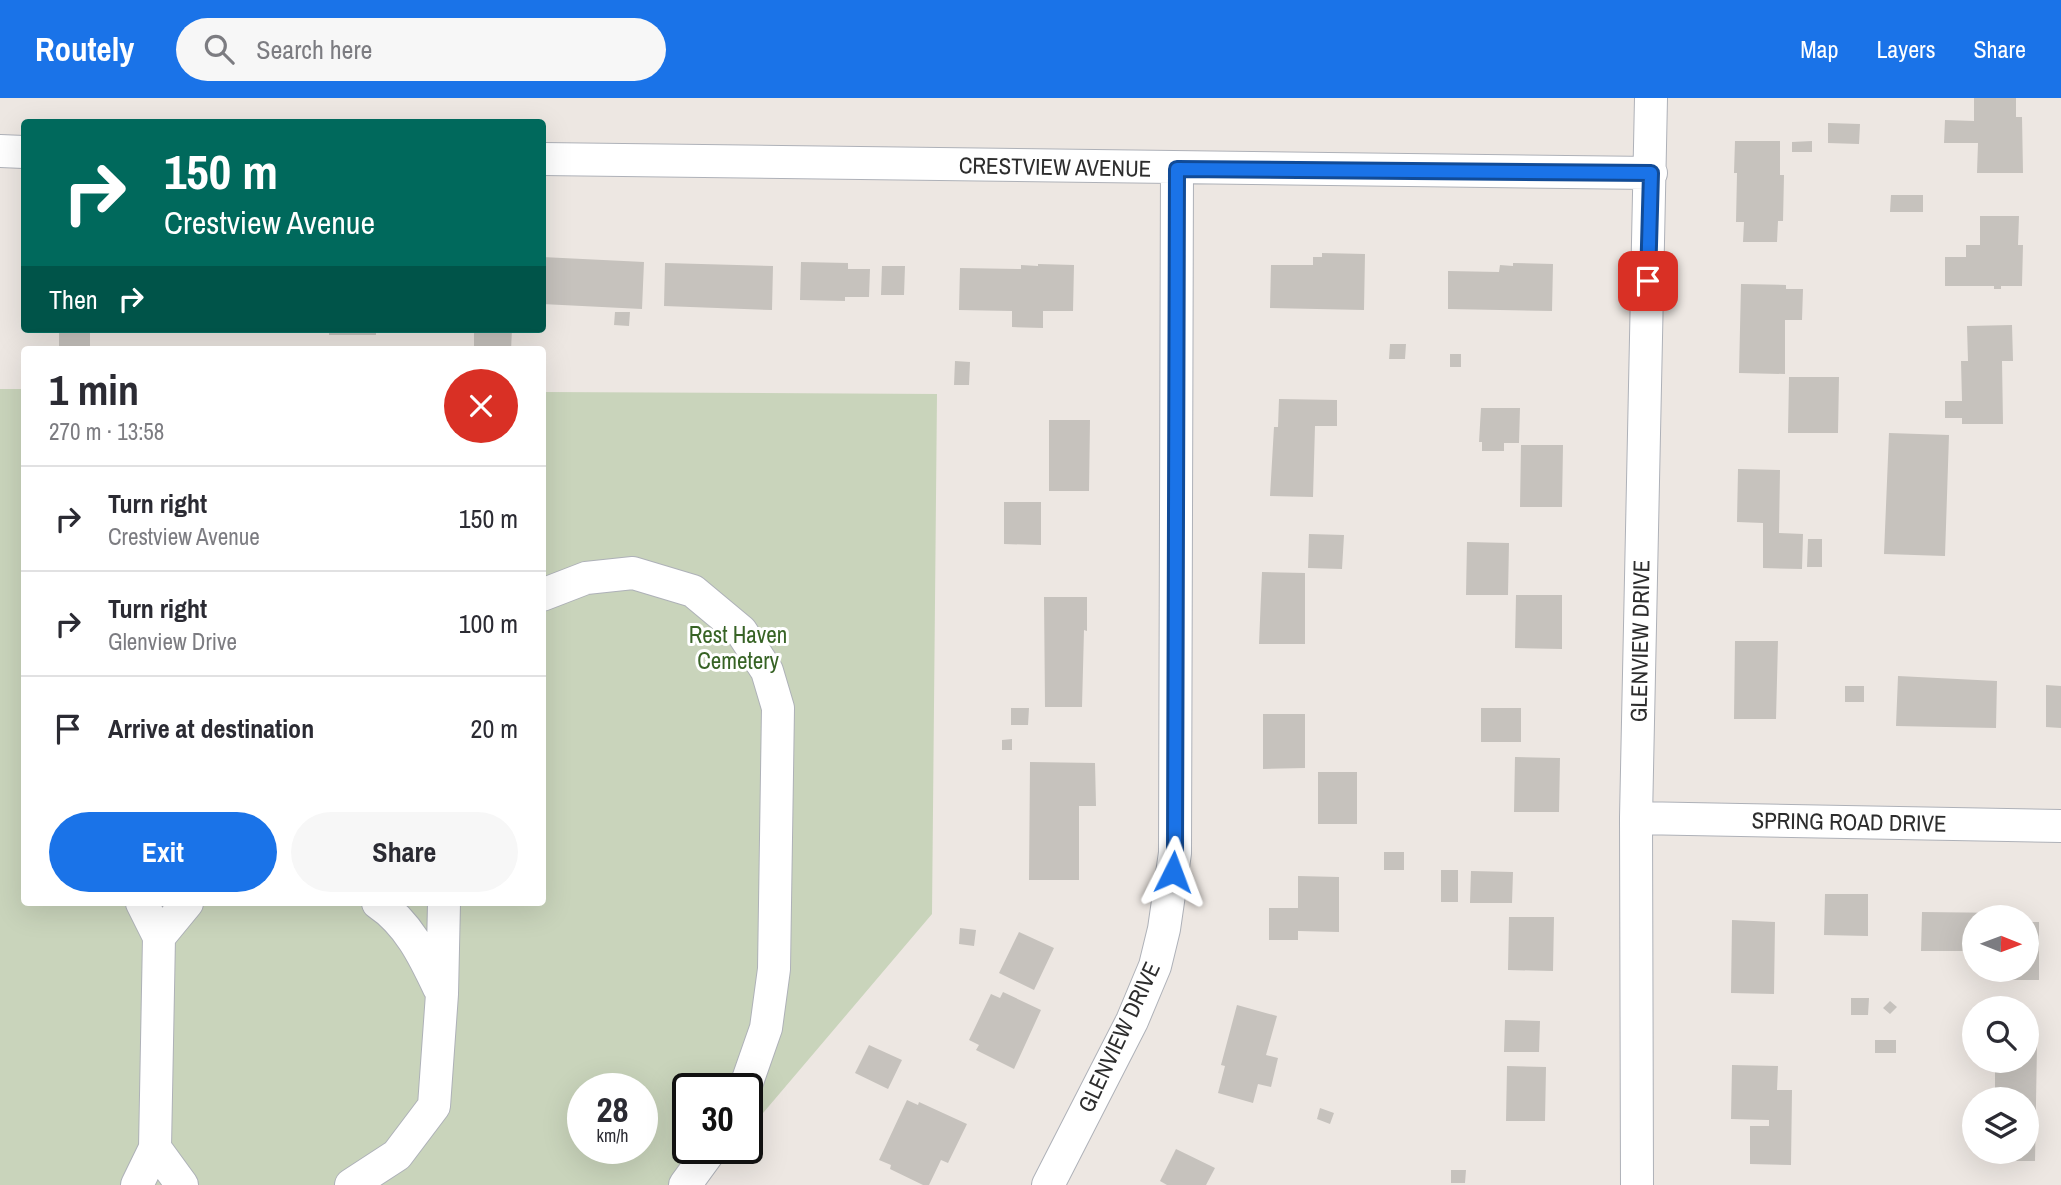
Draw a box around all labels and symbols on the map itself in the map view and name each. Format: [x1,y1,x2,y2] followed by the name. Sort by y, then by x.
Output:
[958,149,1152,184] street label: CRESTVIEW AVENUE
[1618,251,1678,311] pin
[1623,560,1656,722] street label: GLENVIEW DRIVE
[689,619,787,676] park label: Rest Haven Cemetery
[1751,804,1947,839] street label: SPRING ROAD DRIVE
[1136,835,1210,909] position arrow
[1962,905,2039,982] north arrow
[1070,957,1167,1117] street label: GLENVIEW DRIVE
[672,1073,763,1164] speed limit sign: 30

